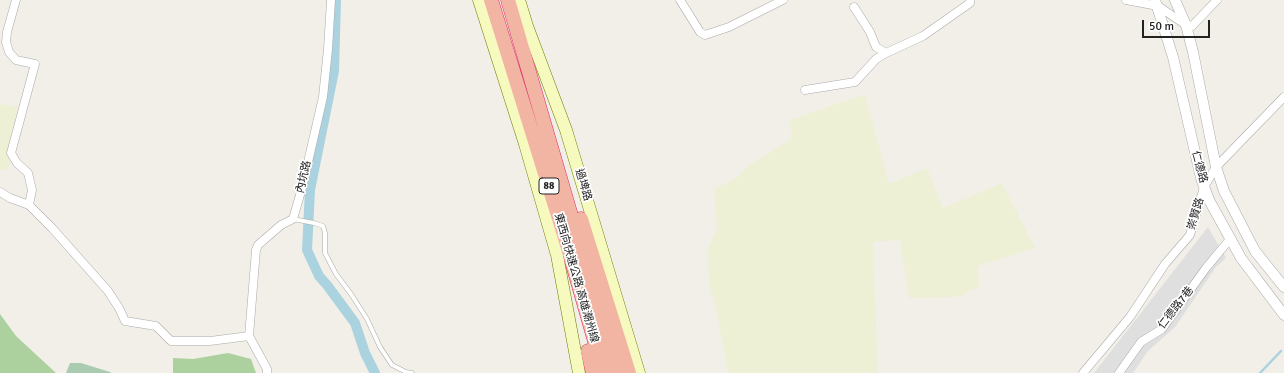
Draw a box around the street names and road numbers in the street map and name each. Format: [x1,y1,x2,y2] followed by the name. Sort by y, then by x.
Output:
[1188,149,1210,185] street label: 仁德路
[294,159,314,195] street label: 內坑路
[572,167,594,203] street label: 過埤路
[539,178,559,194] road number: 88
[1185,196,1207,232] street label: 崇賢路
[551,212,601,344] street label: 東西向快速公路 高雄潮州線
[1155,284,1197,332] street label: 仁德路7巷

